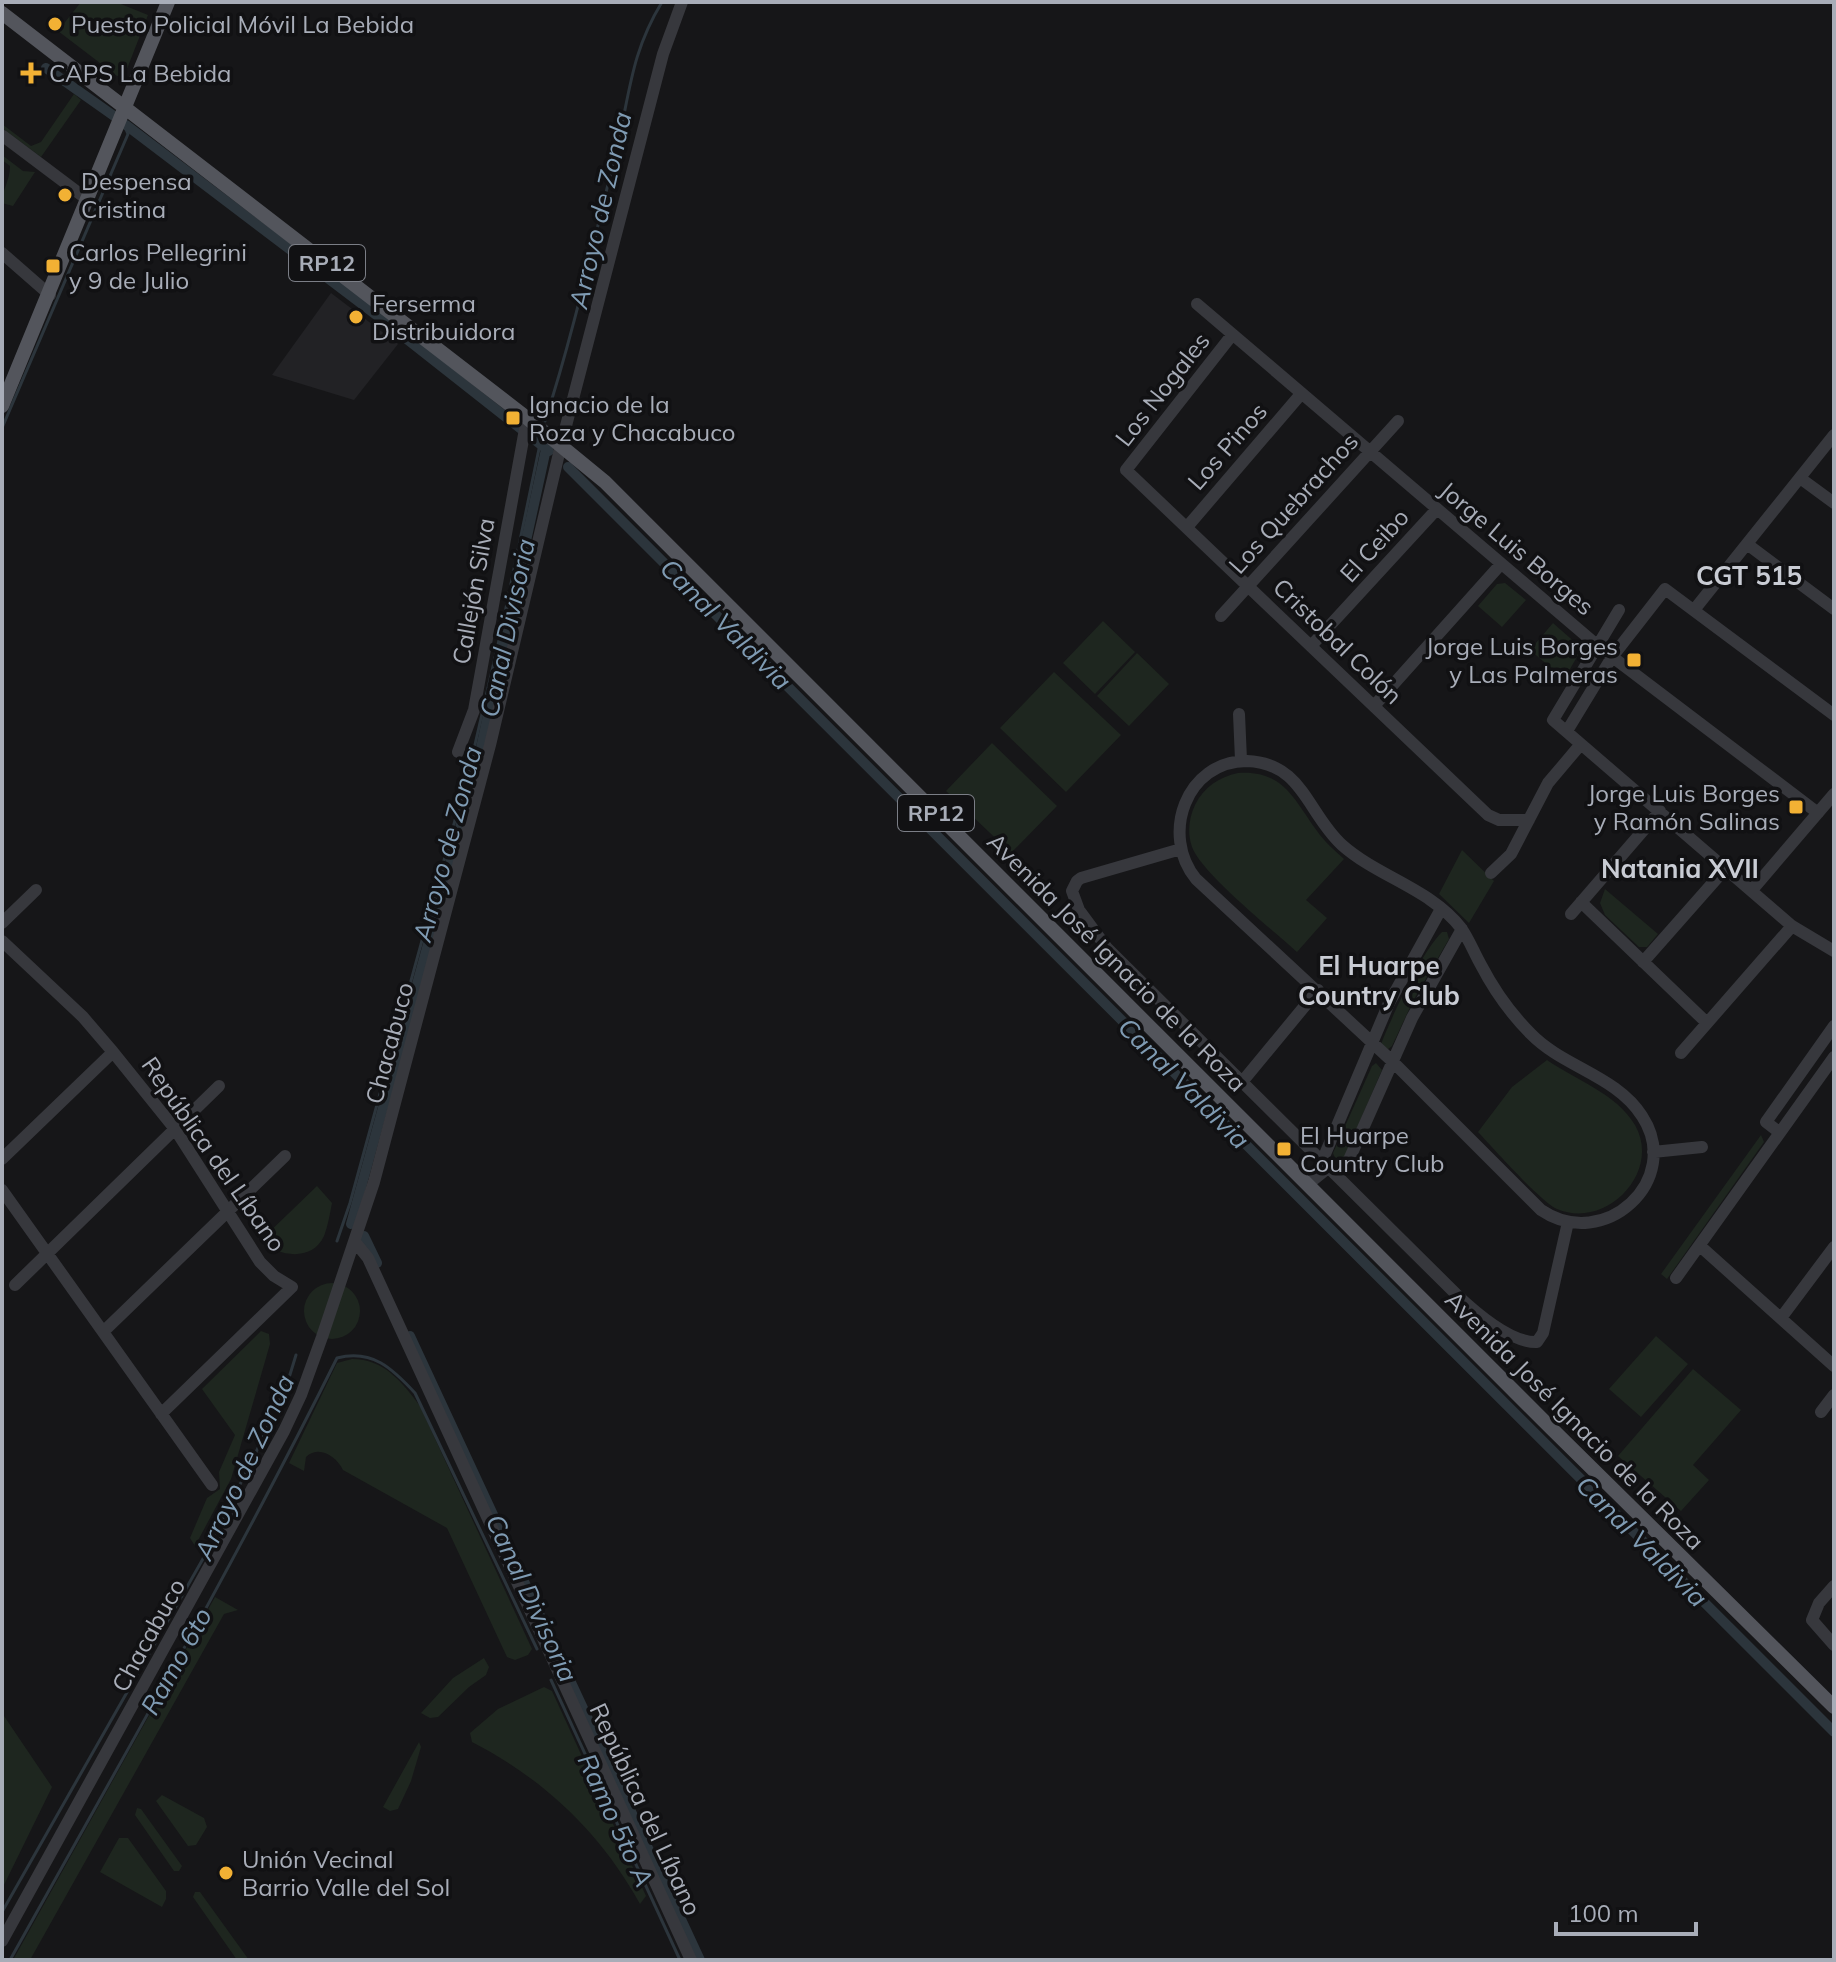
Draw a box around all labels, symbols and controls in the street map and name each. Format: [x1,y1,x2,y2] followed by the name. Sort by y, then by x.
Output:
[71,9,414,39] place label: Puesto Policial Móvil La Bebida
[46,15,64,33] marker: Puesto Policial Móvil La Bebida
[49,58,232,88] place label: CAPS La Bebida
[20,62,42,84] marker: CAPS La Bebida
[561,109,639,312] water label: Arroyo de Zonda
[81,166,192,224] place label: Despensa Cristina
[56,186,74,204] marker: Despensa Cristina
[69,237,247,295] place label: Carlos Pellegrini y 9 de Julio
[289,245,365,281] road number: RP12
[44,257,62,275] marker: Carlos Pellegrini y 9 de Julio
[372,288,515,346] place label: Ferserma Distribuidora
[347,308,365,326] marker: Ferserma Distribuidora
[1108,326,1216,452] street label: Los Nogales
[529,389,736,447] place label: Ignacio de la Roza y Chacabuco
[1181,396,1273,496] street label: Los Pinos
[504,409,522,427] marker: Ignacio de la Roza y Chacabuco
[1222,426,1364,580] street label: Los Quebrachos
[1434,475,1600,621] street label: Jorge Luis Borges
[1333,502,1415,588] street label: El Ceibo
[445,516,501,666] street label: Callejón Silva
[472,536,542,720] water label: Canal Divisoria
[653,551,799,697] water label: Canal Valdivia
[1696,559,1802,592] district label: CGT 515
[1267,572,1409,710] street label: Cristobal Colón
[1425,631,1618,689] place label: Jorge Luis Borges y Las Palmeras
[1625,651,1643,669] marker: Jorge Luis Borges y Las Palmeras
[405,743,489,946] water label: Arroyo de Zonda
[1587,778,1780,836] place label: Jorge Luis Borges y Ramón Salinas
[898,795,974,831] road number: RP12
[1787,798,1805,816] marker: Jorge Luis Borges y Ramón Salinas
[981,826,1253,1098] street label: Avenida José Ignacio de la Roza
[1601,852,1759,885] district label: Natania XVII
[1298,949,1460,1012] district label: El Huarpe Country Club
[358,979,420,1107] street label: Chacabuco
[1111,1010,1257,1156] water label: Canal Valdivia
[135,1051,293,1257] street label: República del Líbano
[1300,1120,1444,1178] place label: El Huarpe Country Club
[1275,1140,1293,1158] marker: El Huarpe Country Club
[1439,1284,1711,1556] street label: Avenida José Ignacio de la Roza
[186,1369,301,1566] water label: Arroyo de Zonda
[1569,1468,1715,1614] water label: Canal Valdivia
[479,1509,585,1687] water label: Canal Divisoria
[105,1573,191,1697] street label: Chacabuco
[133,1602,219,1720] water label: Ramo 6to
[584,1698,708,1920] street label: República del Líbano
[571,1748,661,1892] water label: Ramo 5to A
[242,1844,450,1902] place label: Unión Vecinal Barrio Valle del Sol
[217,1864,235,1882] marker: Unión Vecinal Barrio Valle del Sol
[1556,1886,1696,1936] scale bar
[1568,1898,1639,1928] text: 100 m

